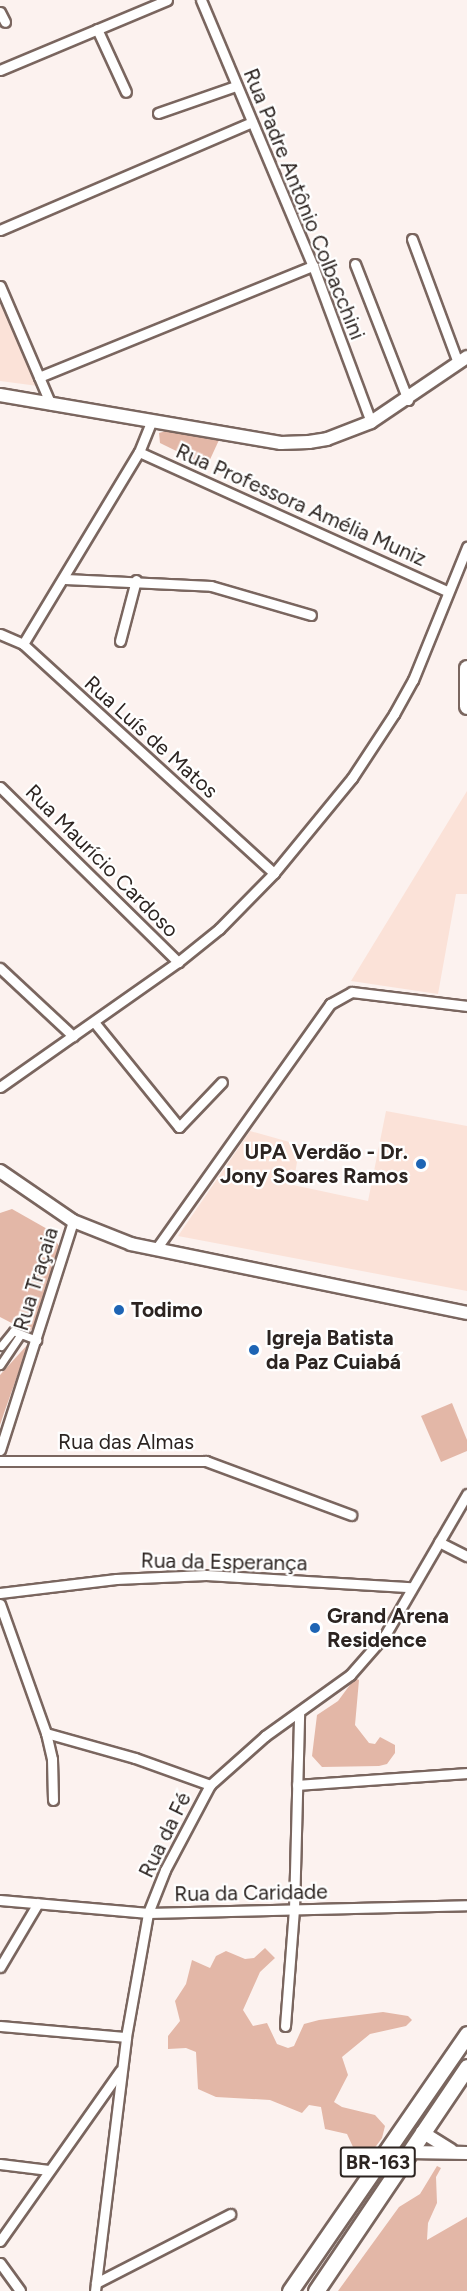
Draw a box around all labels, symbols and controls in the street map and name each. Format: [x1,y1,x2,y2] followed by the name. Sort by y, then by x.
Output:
[238,65,370,343] street label: Rua Padre Antônio Colbacchini
[172,438,430,572] street label: Rua Professora Amélia Muniz
[79,671,223,803] street label: Rua Luís de Matos
[20,779,184,943] street label: Rua Maurício Cardoso
[220,1139,408,1189] place label: UPA Verdão - Dr. Jony Soares Ramos
[412,1155,430,1173] marker: UPA Verdão - Dr. Jony Soares Ramos
[8,1224,64,1334] street label: Rua Traçaia
[131,1297,203,1323] place label: Todimo
[112,1303,126,1317] marker: Todimo
[266,1325,401,1375] place label: Igreja Batista da Paz Cuiabá
[247,1343,261,1357] marker: Igreja Batista da Paz Cuiabá
[58,1429,194,1455] street label: Rua das Almas
[140,1548,308,1576] street label: Rua da Esperança
[327,1603,449,1653] place label: Grand Arena Residence
[308,1621,322,1635] marker: Grand Arena Residence
[134,1788,196,1882] street label: Rua da Fé
[174,1879,328,1907] street label: Rua da Caridade
[339,2145,417,2179] road number: BR-163

